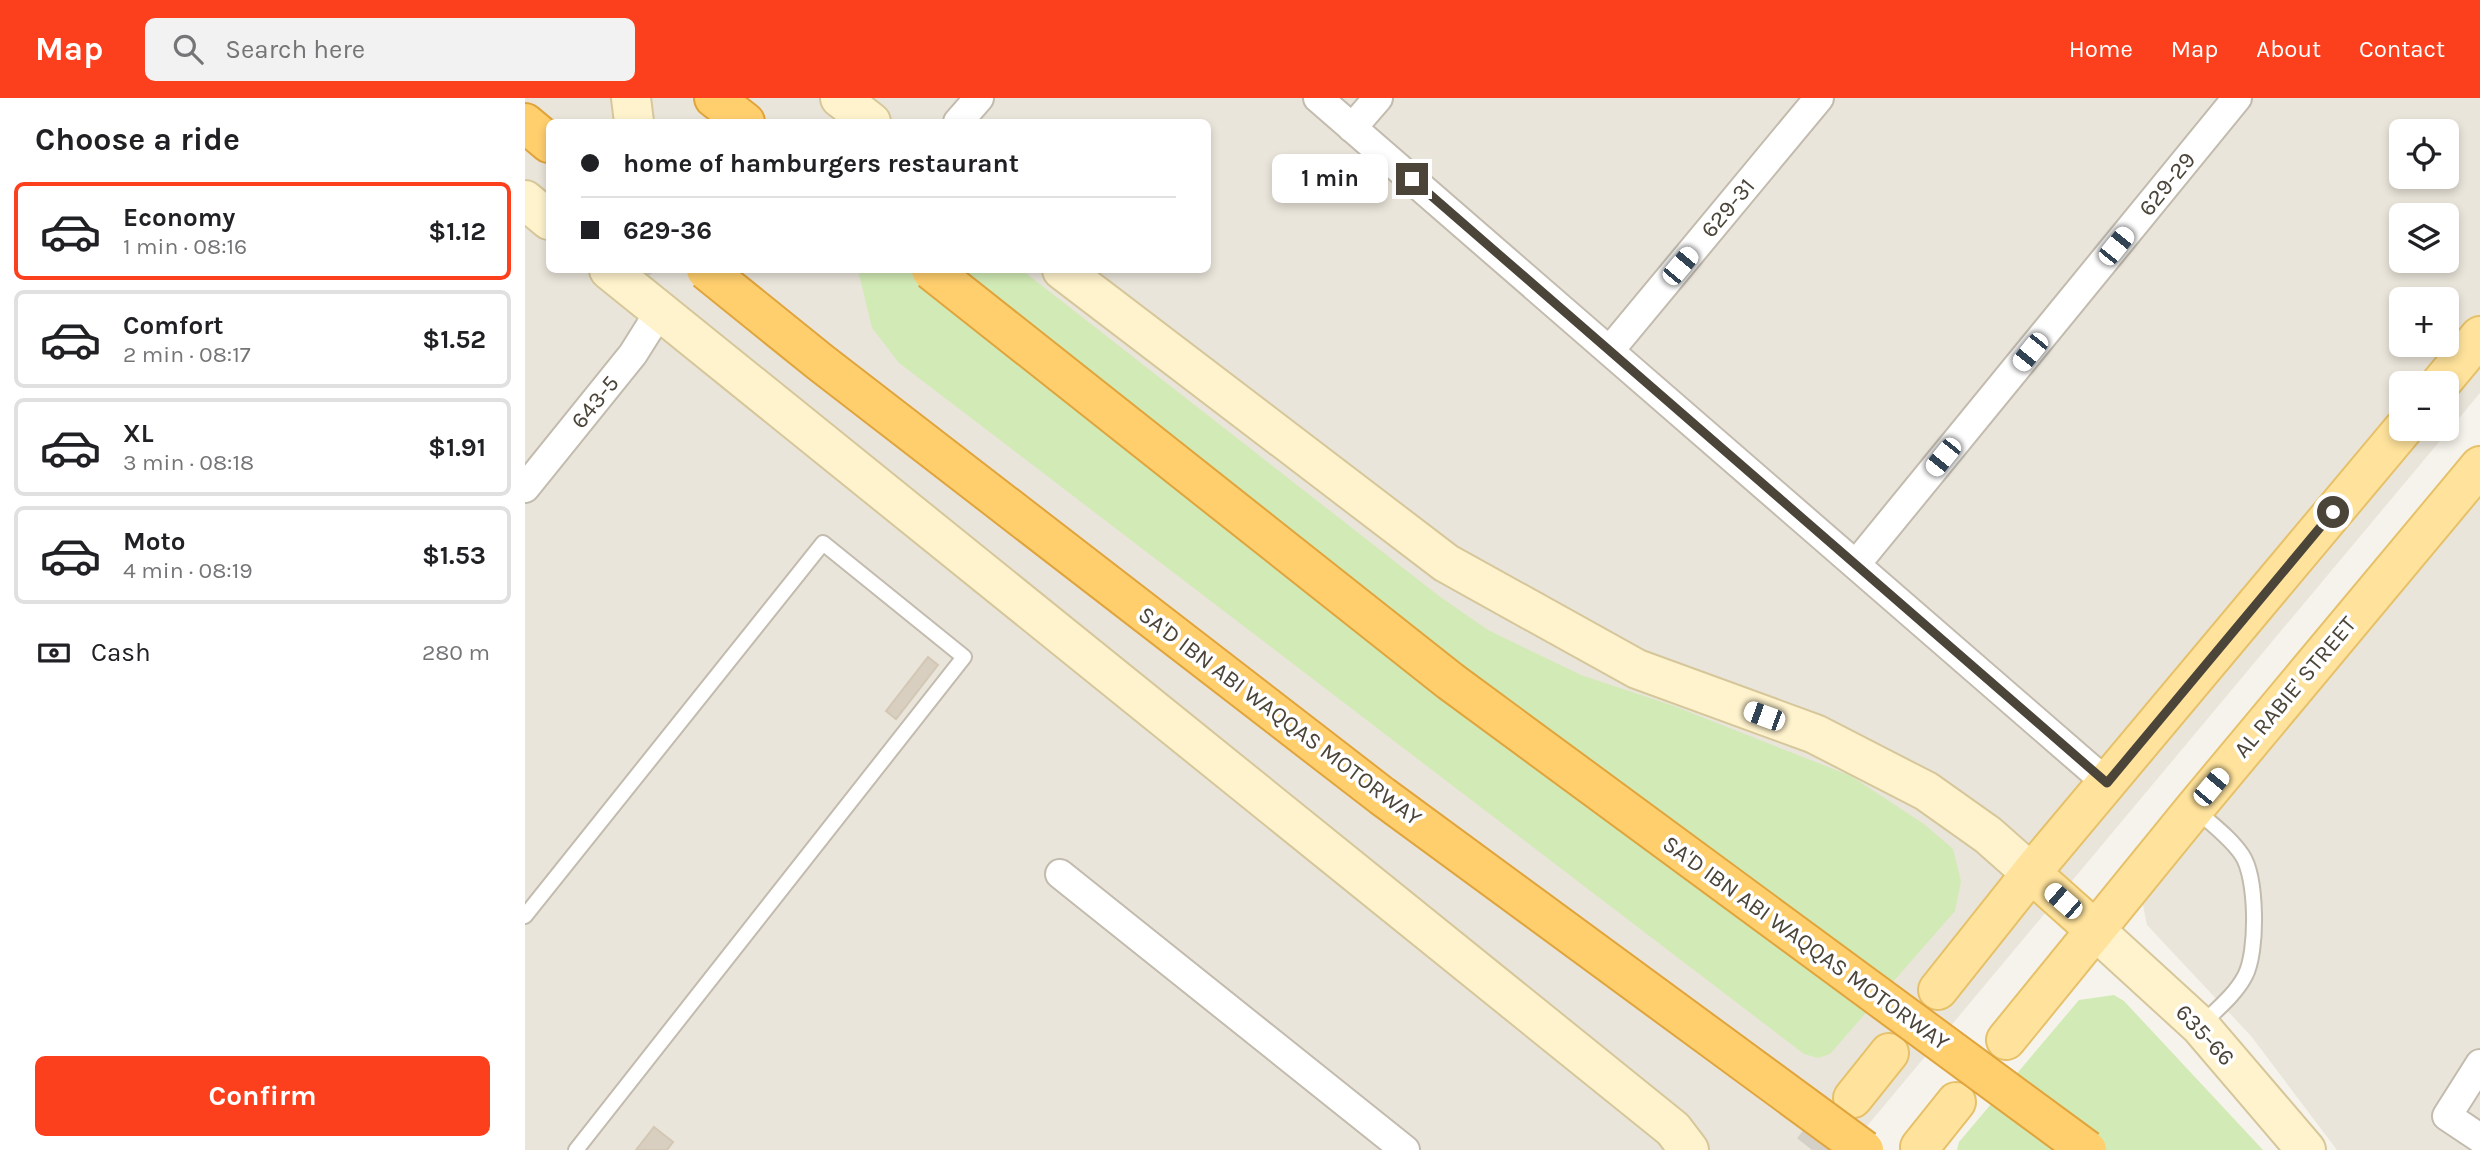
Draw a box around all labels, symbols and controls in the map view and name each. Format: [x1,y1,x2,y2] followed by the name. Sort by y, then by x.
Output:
[145,18,635,81] search box
[35,30,103,68] text: Map
[169,30,207,68] icon: search
[225,34,365,65] text: Search here
[2069,35,2133,63] text: Home
[2171,35,2218,63] text: Map
[2256,35,2321,63] text: About
[2359,35,2445,63] text: Contact
[2389,119,2459,441] map controls
[2389,119,2459,189] button: locate
[35,121,240,158] text: Choose a ride
[2133,147,2201,221] street label: 629-29
[623,148,1019,179] text: home of hamburgers restaurant
[1272,154,1387,204] callout: 1 min
[1396,163,1428,195] route end
[1301,165,1359,192] text: 1 min
[1695,173,1761,243] street label: 629-31
[39,200,102,263] icon: car
[123,202,235,233] text: Economy
[2389,203,2459,273] button: layers
[623,215,712,246] text: 629-36
[428,216,486,247] text: $1.12
[2095,223,2138,269] car
[123,233,247,260] text: 1 min · 08:16
[1659,243,1702,289] car
[2389,287,2459,357] button: +
[39,308,102,371] icon: car
[123,310,224,341] text: Comfort
[422,324,486,355] text: $1.52
[2009,329,2052,375] car
[123,341,251,368] text: 2 min · 08:17
[565,370,625,434] street label: 643-5
[2389,371,2459,441] button: −
[39,416,102,479] icon: car
[123,418,154,449] text: XL
[428,432,486,463] text: $1.91
[1922,434,1965,480] car
[123,449,254,476] text: 3 min · 08:18
[2317,496,2349,528] route start
[39,524,102,587] icon: car
[123,526,185,557] text: Moto
[422,540,486,571] text: $1.53
[123,557,253,584] text: 4 min · 08:19
[1133,601,1427,832] street label: SA'D IBN ABI WAQQAS MOTORWAY
[2228,611,2362,763] street label: AL RABIE' STREET
[35,634,73,672] icon: cash
[91,637,151,668] text: Cash
[422,639,490,666] text: 280 m
[1741,699,1788,733] car
[2190,764,2233,810] car
[1657,830,1955,1056] street label: SA'D IBN ABI WAQQAS MOTORWAY
[2041,879,2086,923] car
[2170,999,2240,1071] street label: 635-66
[35,1056,490,1136] button: Confirm

